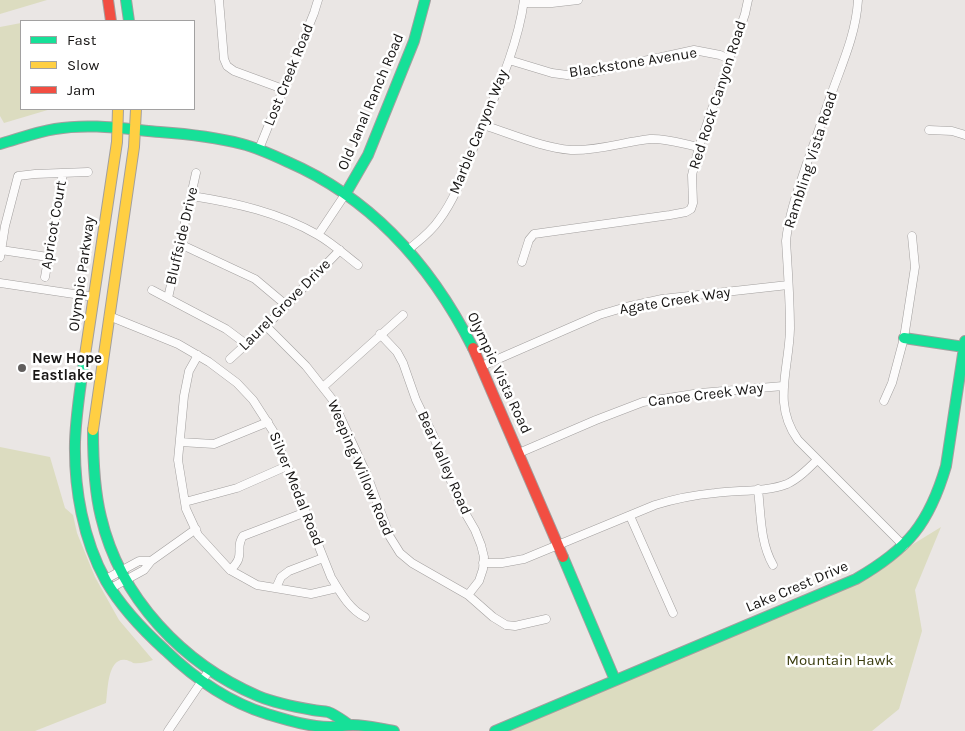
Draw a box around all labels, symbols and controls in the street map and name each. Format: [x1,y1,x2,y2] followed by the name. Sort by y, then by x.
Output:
[685,18,751,172] street label: Red Rock Canyon Road
[20,20,195,110] legend
[260,21,318,129] street label: Lost Creek Road
[67,31,96,49] text: Fast
[334,31,408,173] street label: Old Janal Ranch Road
[568,44,698,82] street label: Blackstone Avenue
[67,56,99,74] text: Slow
[446,67,512,197] street label: Marble Canyon Way
[67,81,95,99] text: Jam
[780,89,842,231] street label: Rambling Vista Road
[37,179,71,271] street label: Apricot Court
[162,185,202,287] street label: Bluffside Drive
[65,215,99,333] street label: Olympic Parkway
[235,255,335,355] street label: Laurel Grove Drive
[618,283,732,319] street label: Agate Creek Way
[463,309,535,437] street label: Olympic Vista Road
[32,350,102,385] place label: New Hope Eastlake
[16,362,28,374] marker: New Hope Eastlake
[647,379,765,411] street label: Canoe Creek Way
[323,397,397,539] street label: Weeping Willow Road
[413,408,475,518] street label: Bear Valley Road
[265,429,327,549] street label: Silver Medal Road
[743,557,851,617] street label: Lake Crest Drive
[786,652,894,670] park label: Mountain Hawk

